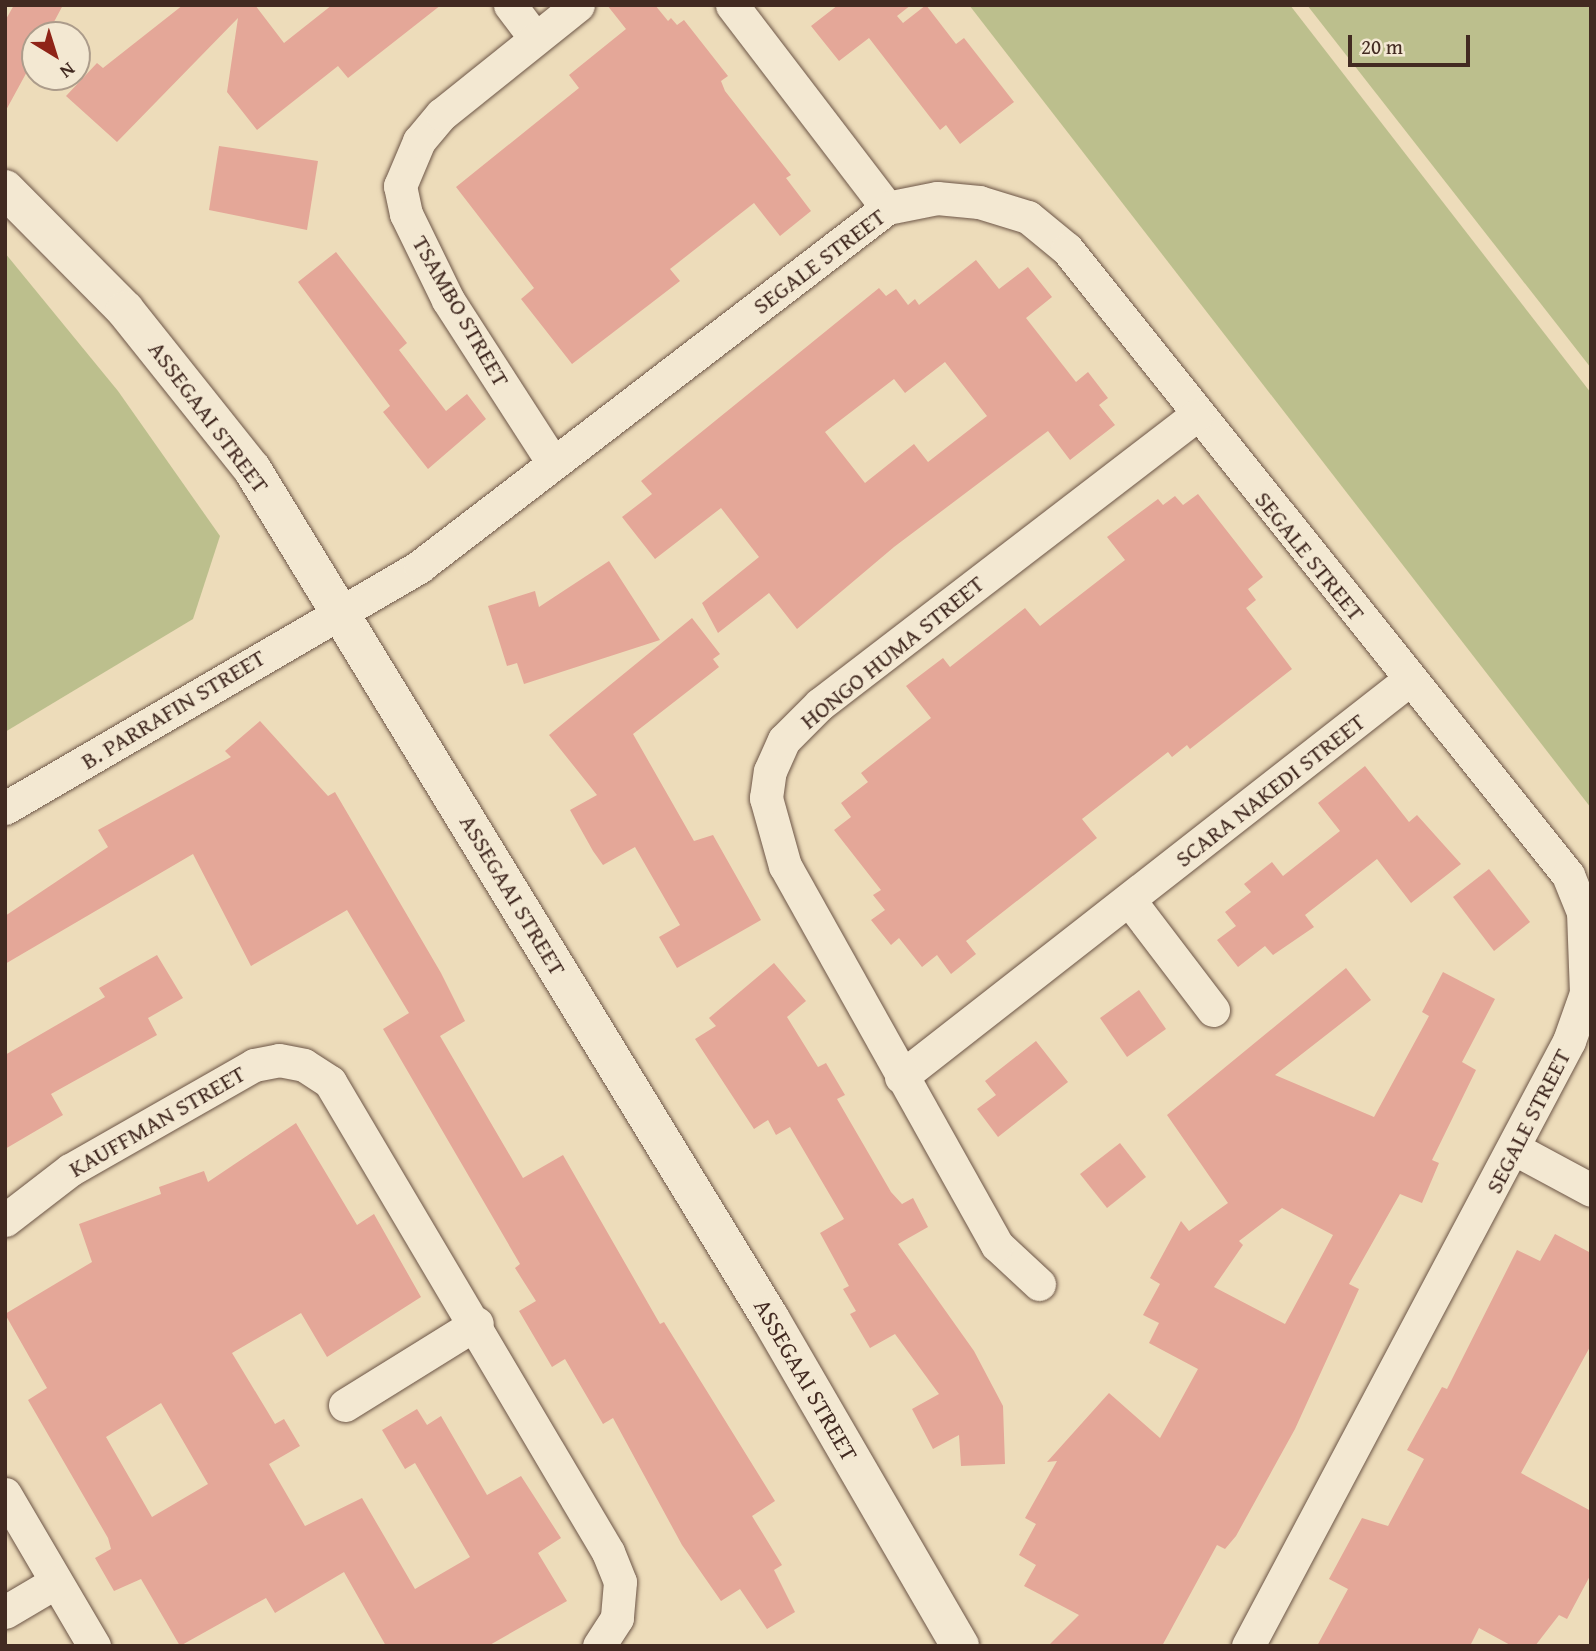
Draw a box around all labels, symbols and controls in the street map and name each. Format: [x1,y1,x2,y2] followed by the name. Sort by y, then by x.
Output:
[21,21,91,91] north arrow
[1351,21,1474,65] scale bar
[1361,31,1403,62] text: 20 m
[54,56,81,86] text: N
[747,202,891,320] street label: SEGALE STREET
[406,230,516,392] street label: TSAMBO STREET
[143,335,275,499] street label: ASSEGAAI STREET
[1249,485,1371,627] street label: SEGALE STREET
[794,569,990,735] street label: HONGO HUMA STREET
[76,643,270,775] street label: B. PARRAFIN STREET
[1169,707,1371,873] street label: SCARA NAKEDI STREET
[454,809,572,981] street label: ASSEGAAI STREET
[1479,1044,1577,1198] street label: SEGALE STREET
[64,1059,250,1183] street label: KAUFFMAN STREET
[748,1294,864,1466] street label: ASSEGAAI STREET

